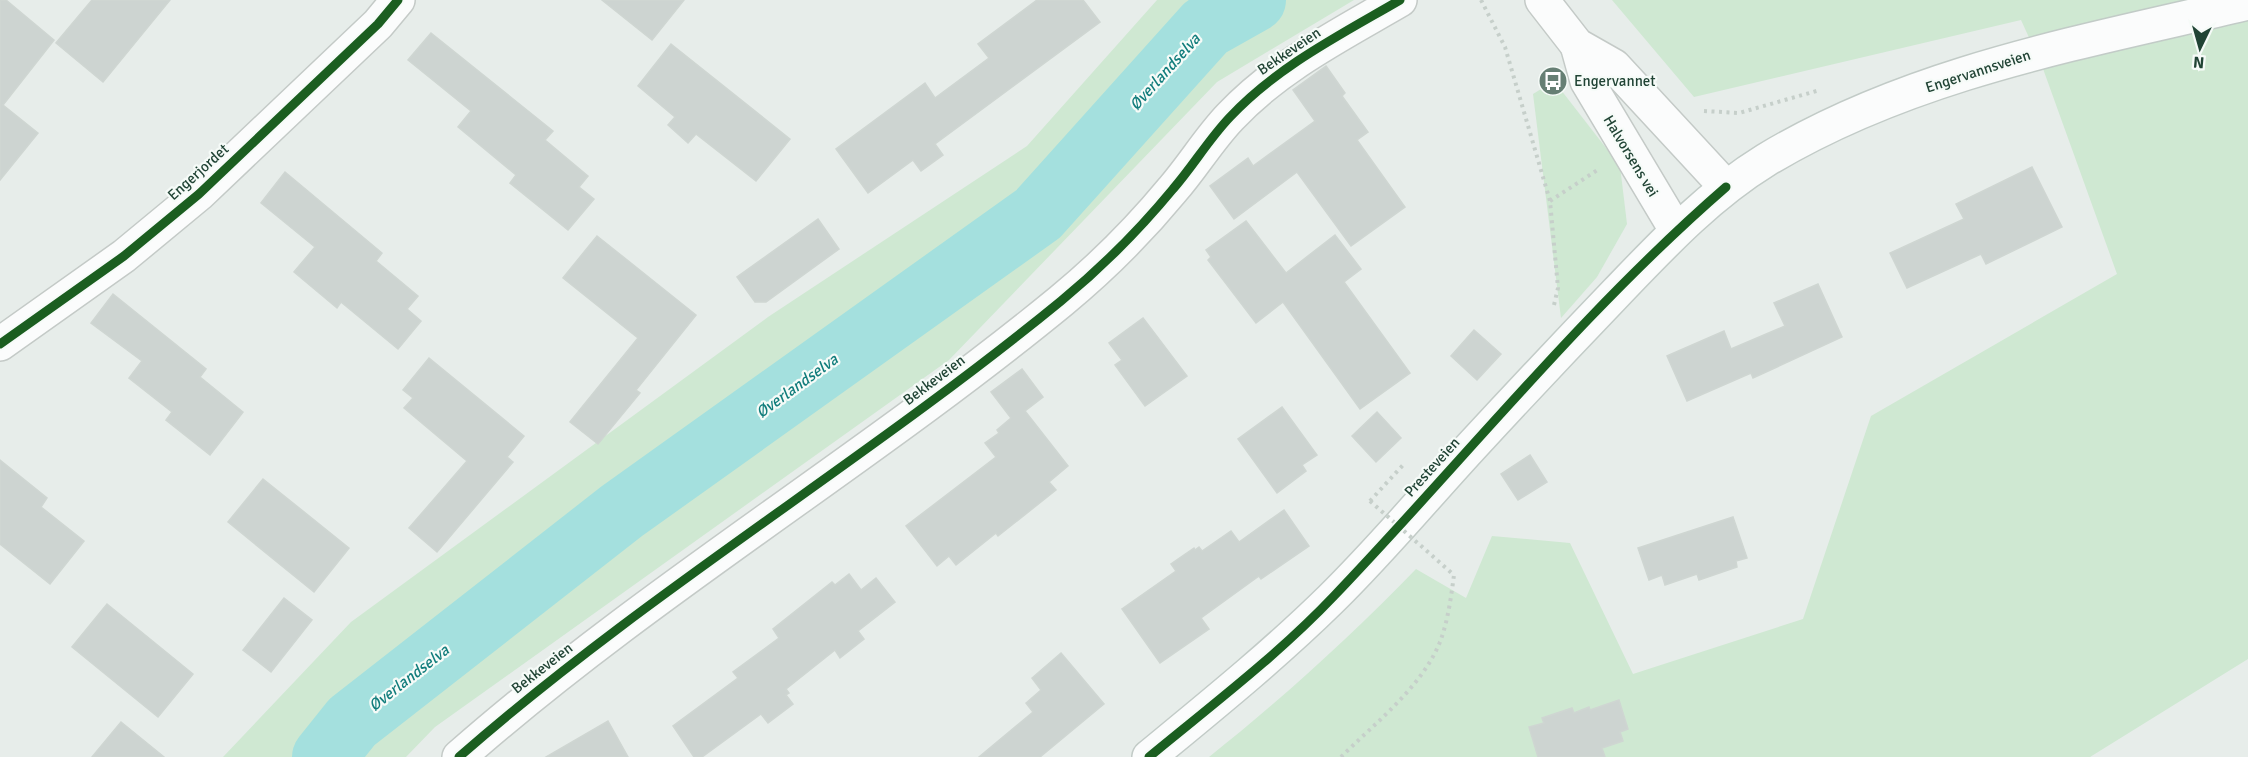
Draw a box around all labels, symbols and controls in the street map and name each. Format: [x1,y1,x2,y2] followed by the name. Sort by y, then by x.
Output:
[2170,18,2230,78] north arrow
[1254,23,1324,79] street label: Bekkeveien
[1125,29,1205,115] water label: Øverlandselva
[1923,46,2033,96] street label: Engervannsveien
[2192,51,2205,72] text: N
[1537,65,1569,97] bus stop icon: Engervannet
[1574,72,1656,90] place label: Engervannet
[1600,112,1662,200] street label: Halvorsens vei
[164,140,232,204] street label: Engerjordet
[752,349,843,422] water label: Øverlandselva
[900,351,968,409] street label: Bekkeveien
[1401,434,1463,500] street label: Presteveien
[508,639,576,697] street label: Bekkeveien
[365,640,454,716] water label: Øverlandselva

